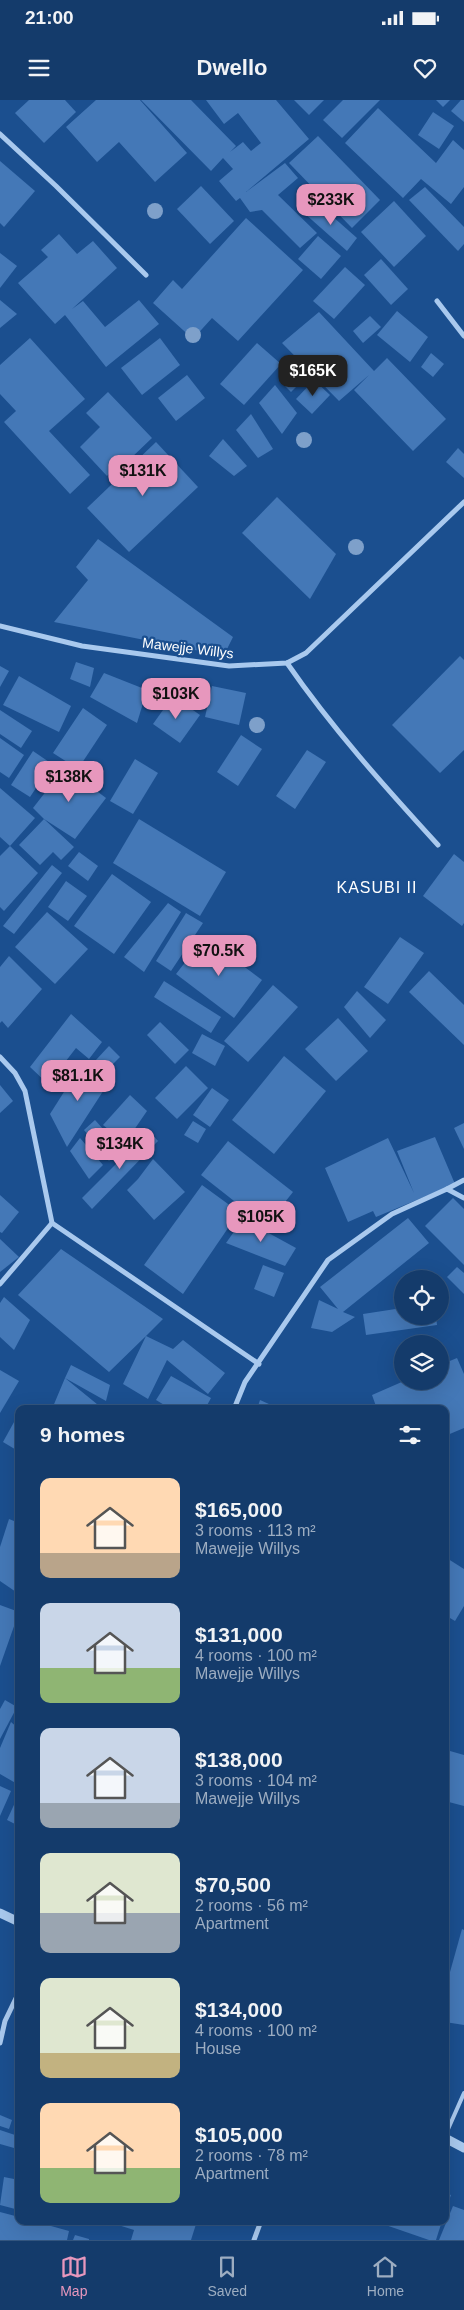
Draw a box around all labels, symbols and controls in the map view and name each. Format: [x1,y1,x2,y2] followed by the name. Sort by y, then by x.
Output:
[25,7,74,28] text: 21:00
[25,54,53,82] icon: menu
[411,54,439,82] icon: heart
[197,55,267,80] text: Dwello
[296,184,366,226] pin: $233K
[307,191,355,208] text: $233K
[278,354,348,397] pin: $165K
[289,362,337,379] text: $165K
[108,454,178,497] pin: $131K
[119,462,167,479] text: $131K
[141,634,235,662] street label: Mawejje Willys
[141,678,211,720] pin: $103K
[152,685,200,702] text: $103K
[34,760,104,803] pin: $138K
[45,768,93,785] text: $138K
[336,879,418,896] district label: KASUBI II
[178,934,260,977] pin: $70.5K
[193,942,245,959] text: $70.5K
[37,1060,119,1102] pin: $81.1K
[52,1067,104,1084] text: $81.1K
[85,1128,155,1170] pin: $134K
[96,1135,144,1152] text: $134K
[226,1200,296,1243] pin: $105K
[237,1208,285,1225] text: $105K
[394,1270,449,1390] map controls
[394,1270,449,1325] button: locate
[394,1335,449,1390] button: layers
[396,1421,424,1449] icon: filters
[40,1423,125,1446] text: 9 homes
[80,1498,140,1558] icon: home
[195,1498,283,1521] text: $165,000
[195,1522,316,1539] text: 3 rooms · 113 m²
[195,1540,300,1557] text: Mawejje Willys
[80,1623,140,1683] icon: home
[195,1623,283,1646] text: $131,000
[195,1647,317,1664] text: 4 rooms · 100 m²
[195,1665,300,1682] text: Mawejje Willys
[80,1748,140,1808] icon: home
[195,1748,283,1771] text: $138,000
[195,1772,317,1789] text: 3 rooms · 104 m²
[195,1790,300,1807] text: Mawejje Willys
[80,1873,140,1933] icon: home
[195,1873,271,1896] text: $70,500
[195,1897,308,1914] text: 2 rooms · 56 m²
[195,1915,269,1932] text: Apartment
[80,1998,140,2058] icon: home
[195,1998,283,2021] text: $134,000
[195,2022,317,2039] text: 4 rooms · 100 m²
[195,2040,241,2057] text: House
[80,2123,140,2183] icon: home
[195,2123,283,2146] text: $105,000
[195,2147,308,2164] text: 2 rooms · 78 m²
[195,2165,269,2182] text: Apartment
[60,2253,88,2299] tab: Map
[207,2253,247,2299] tab: Saved
[367,2253,404,2299] tab: Home

